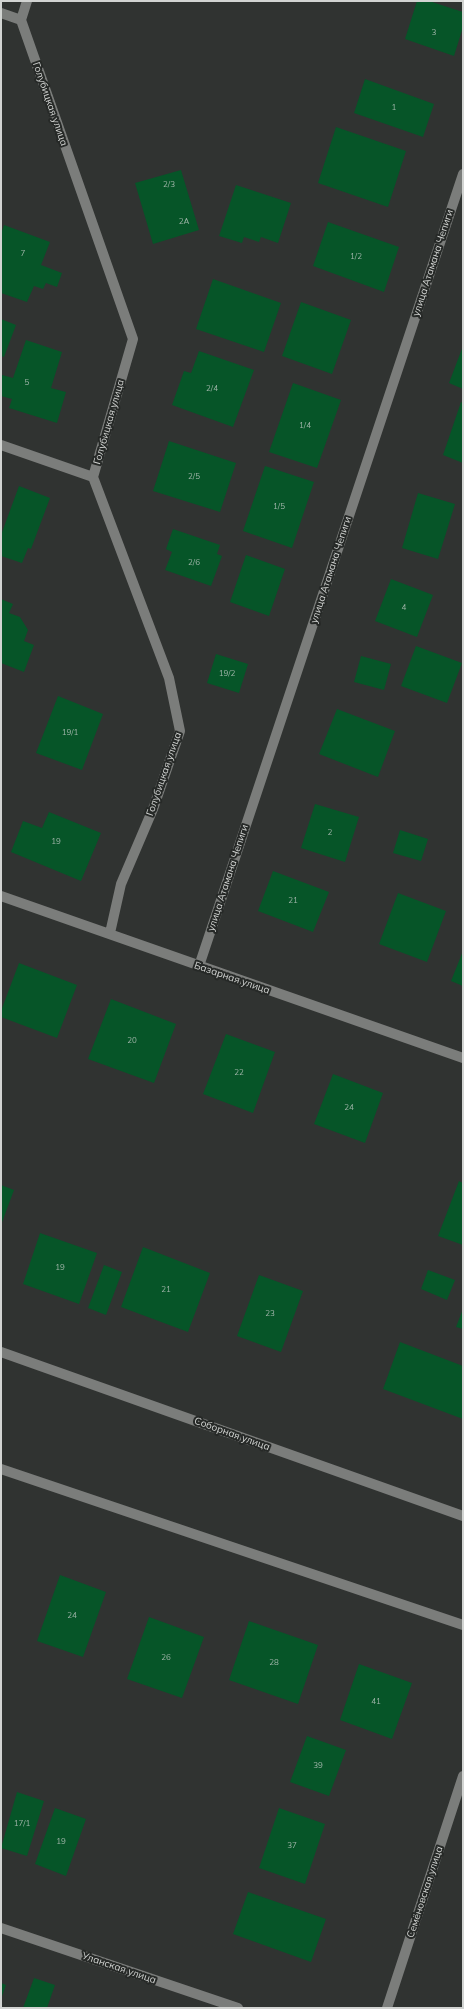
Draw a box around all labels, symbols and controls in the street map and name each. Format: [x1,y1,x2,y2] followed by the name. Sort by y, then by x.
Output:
[432,28,436,38] house number: 3
[30,60,70,148] street label: Голубицкая улица
[392,103,396,113] house number: 1
[163,180,175,190] house number: 2/3
[410,208,456,318] street label: улица Атамана Чепиги
[179,217,189,227] house number: 2А
[21,249,25,259] house number: 7
[350,252,362,262] house number: 1/2
[25,378,29,388] house number: 5
[91,378,127,466] street label: Голубицкая улица
[206,384,218,394] house number: 2/4
[299,421,311,431] house number: 1/4
[188,472,200,482] house number: 2/5
[273,502,285,512] house number: 1/5
[308,515,354,625] street label: улица Атамана Чепиги
[188,558,200,568] house number: 2/6
[402,603,406,613] house number: 4
[219,669,235,679] house number: 19/2
[62,728,78,738] house number: 19/1
[144,730,184,818] street label: Голубицкая улица
[205,823,251,933] street label: улица Атамана Чепиги
[328,828,332,838] house number: 2
[51,837,61,847] house number: 19
[288,896,298,906] house number: 21
[192,959,272,997] street label: Базарная улица
[127,1036,137,1046] house number: 20
[234,1068,244,1078] house number: 22
[344,1103,354,1113] house number: 24
[55,1263,65,1273] house number: 19
[161,1285,171,1295] house number: 21
[265,1309,275,1319] house number: 23
[193,1415,271,1453] street label: Соборная улица
[67,1611,77,1621] house number: 24
[161,1653,171,1663] house number: 26
[269,1658,279,1668] house number: 28
[371,1697,381,1707] house number: 41
[313,1761,323,1771] house number: 39
[14,1819,30,1829] house number: 17/1
[56,1837,66,1847] house number: 19
[287,1841,297,1851] house number: 37
[405,1845,445,1939] street label: Семёновская улица
[80,1950,158,1986] street label: Уланская улица

